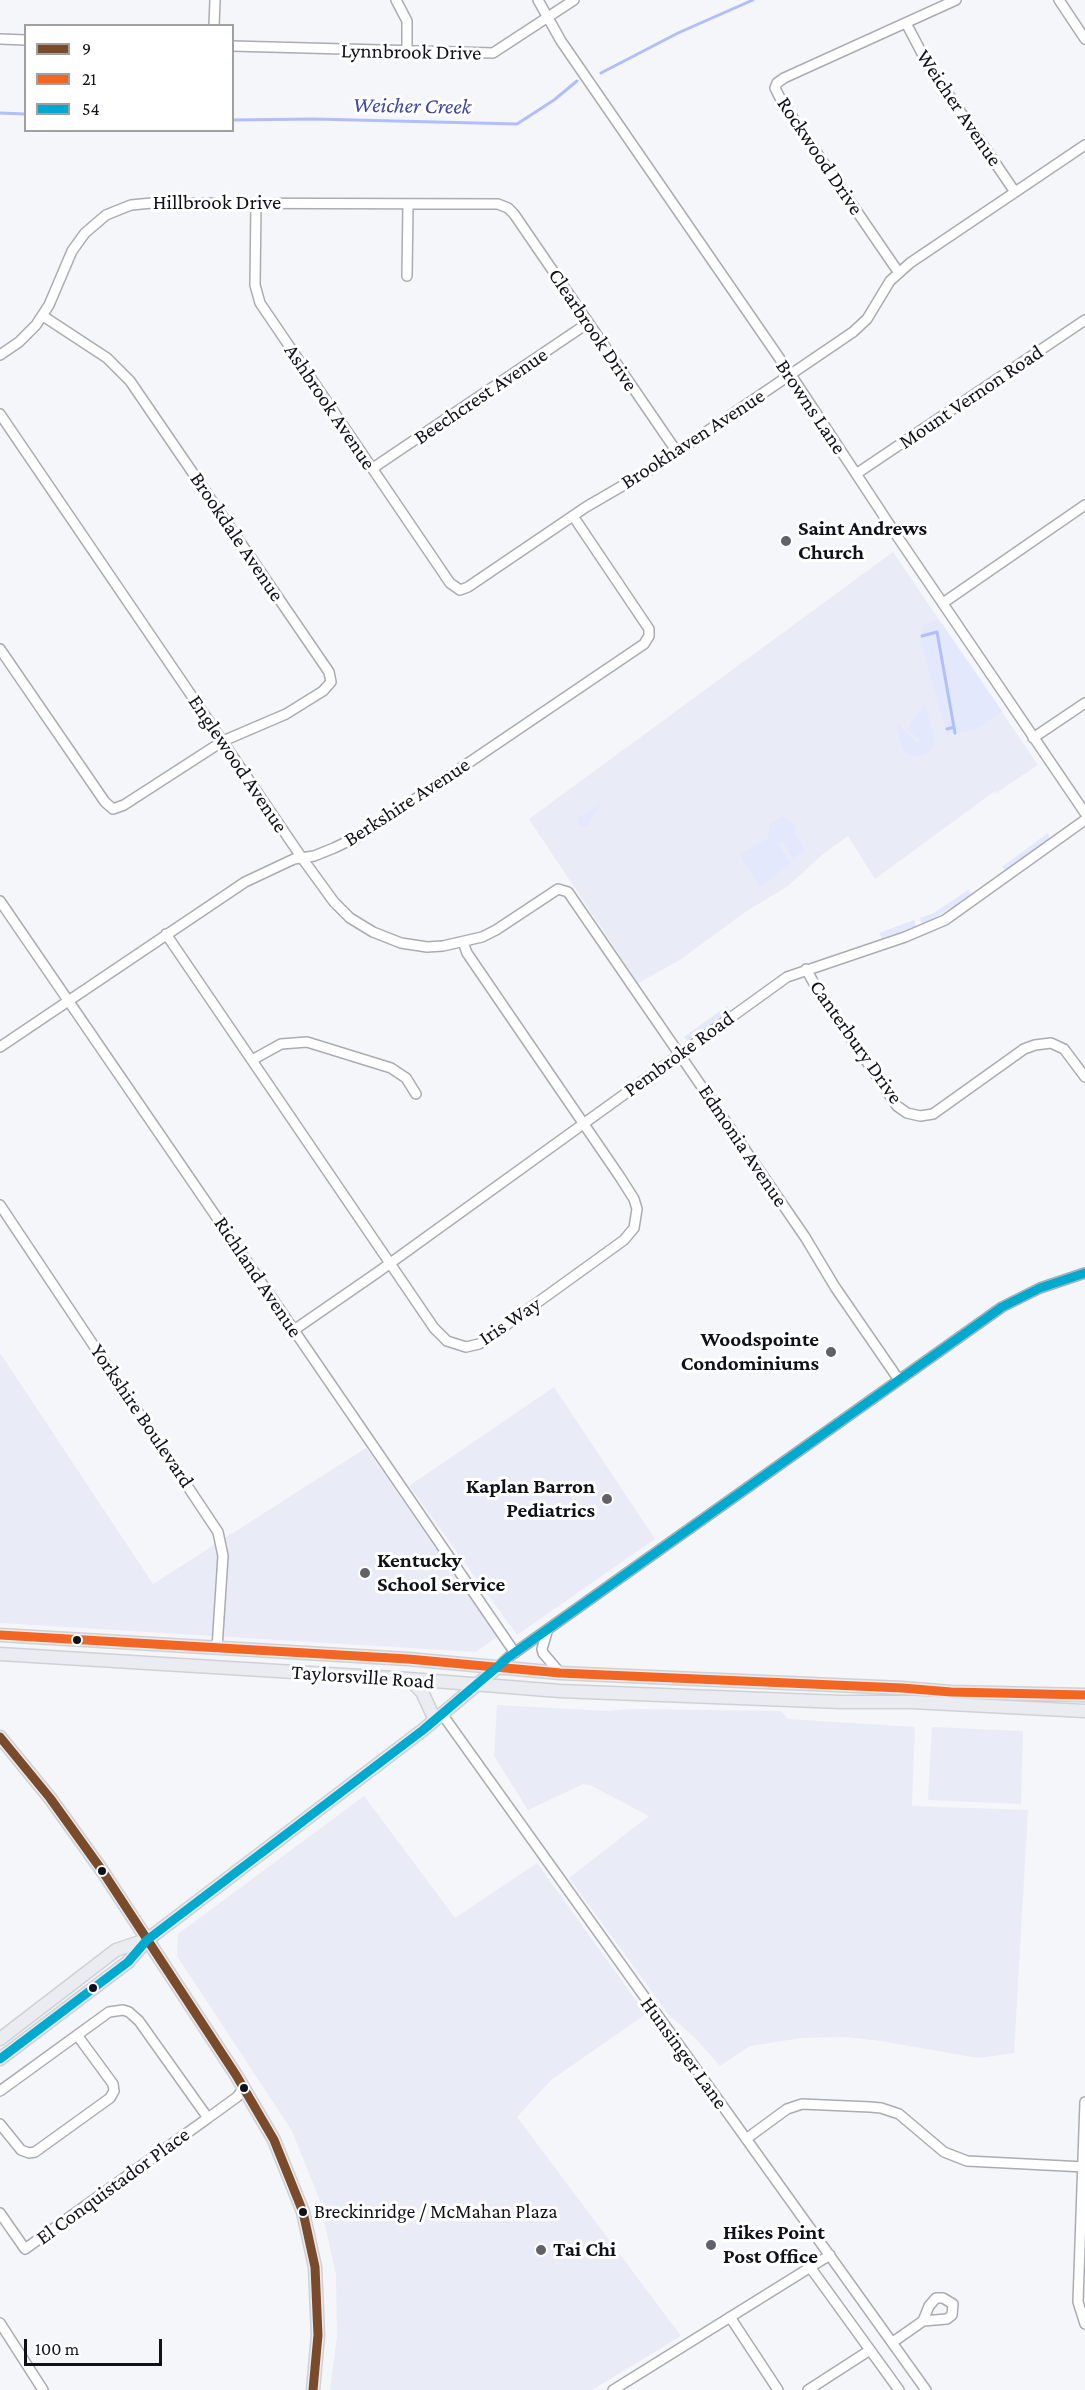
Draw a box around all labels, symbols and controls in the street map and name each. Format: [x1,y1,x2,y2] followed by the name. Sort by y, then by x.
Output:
[24,24,234,132] legend
[341,38,481,66] street label: Lynnbrook Drive
[82,39,91,59] text: 9
[911,45,1007,171] street label: Weicher Avenue
[82,69,97,89] text: 21
[353,92,471,120] water label: Weicher Creek
[771,92,869,220] street label: Rockwood Drive
[82,99,100,119] text: 54
[153,190,281,216] street label: Hillbrook Drive
[543,264,643,396] street label: Clearbrook Drive
[279,339,381,475] street label: Ashbrook Avenue
[894,339,1048,455] street label: Mount Vernon Road
[409,342,553,450] street label: Beechcrest Avenue
[770,355,852,459] street label: Browns Lane
[617,383,769,495] street label: Brookhaven Avenue
[184,468,290,606] street label: Brookdale Avenue
[798,516,927,566] place label: Saint Andrews Church
[779,534,793,548] marker: Saint Andrews Church
[183,690,293,838] street label: Englewood Avenue
[339,752,475,852] street label: Berkshire Avenue
[804,975,908,1109] street label: Canterbury Drive
[619,1006,739,1102] street label: Pembroke Road
[693,1080,793,1212] street label: Edmonia Avenue
[208,1212,308,1342] street label: Richland Avenue
[474,1291,546,1351] street label: Iris Way
[681,1327,819,1377] place label: Woodspointe Condominiums
[85,1339,199,1493] street label: Yorkshire Boulevard
[824,1345,838,1359] marker: Woodspointe Condominiums
[466,1474,595,1524] place label: Kaplan Barron Pediatrics
[600,1492,614,1506] marker: Kaplan Barron Pediatrics
[377,1548,505,1598] place label: Kentucky School Service
[358,1566,372,1580] marker: Kentucky School Service
[71,1634,83,1646] unlabelled marker
[291,1659,435,1695] street label: Taylorsville Road
[96,1865,108,1877] unlabelled marker
[87,1982,99,1994] unlabelled marker
[635,1992,733,2114] street label: Hunsinger Lane
[238,2082,250,2094] unlabelled marker
[31,2122,195,2250] street label: El Conquistador Place
[314,2200,558,2224] place label: Breckinridge / McMahan Plaza
[297,2206,309,2218] marker: Breckinridge / McMahan Plaza
[723,2220,825,2270] place label: Hikes Point Post Office
[553,2237,616,2263] place label: Tai Chi
[704,2238,718,2252] marker: Hikes Point Post Office
[534,2243,548,2257] marker: Tai Chi
[27,2327,165,2365] scale bar
[35,2339,79,2359] text: 100 m

